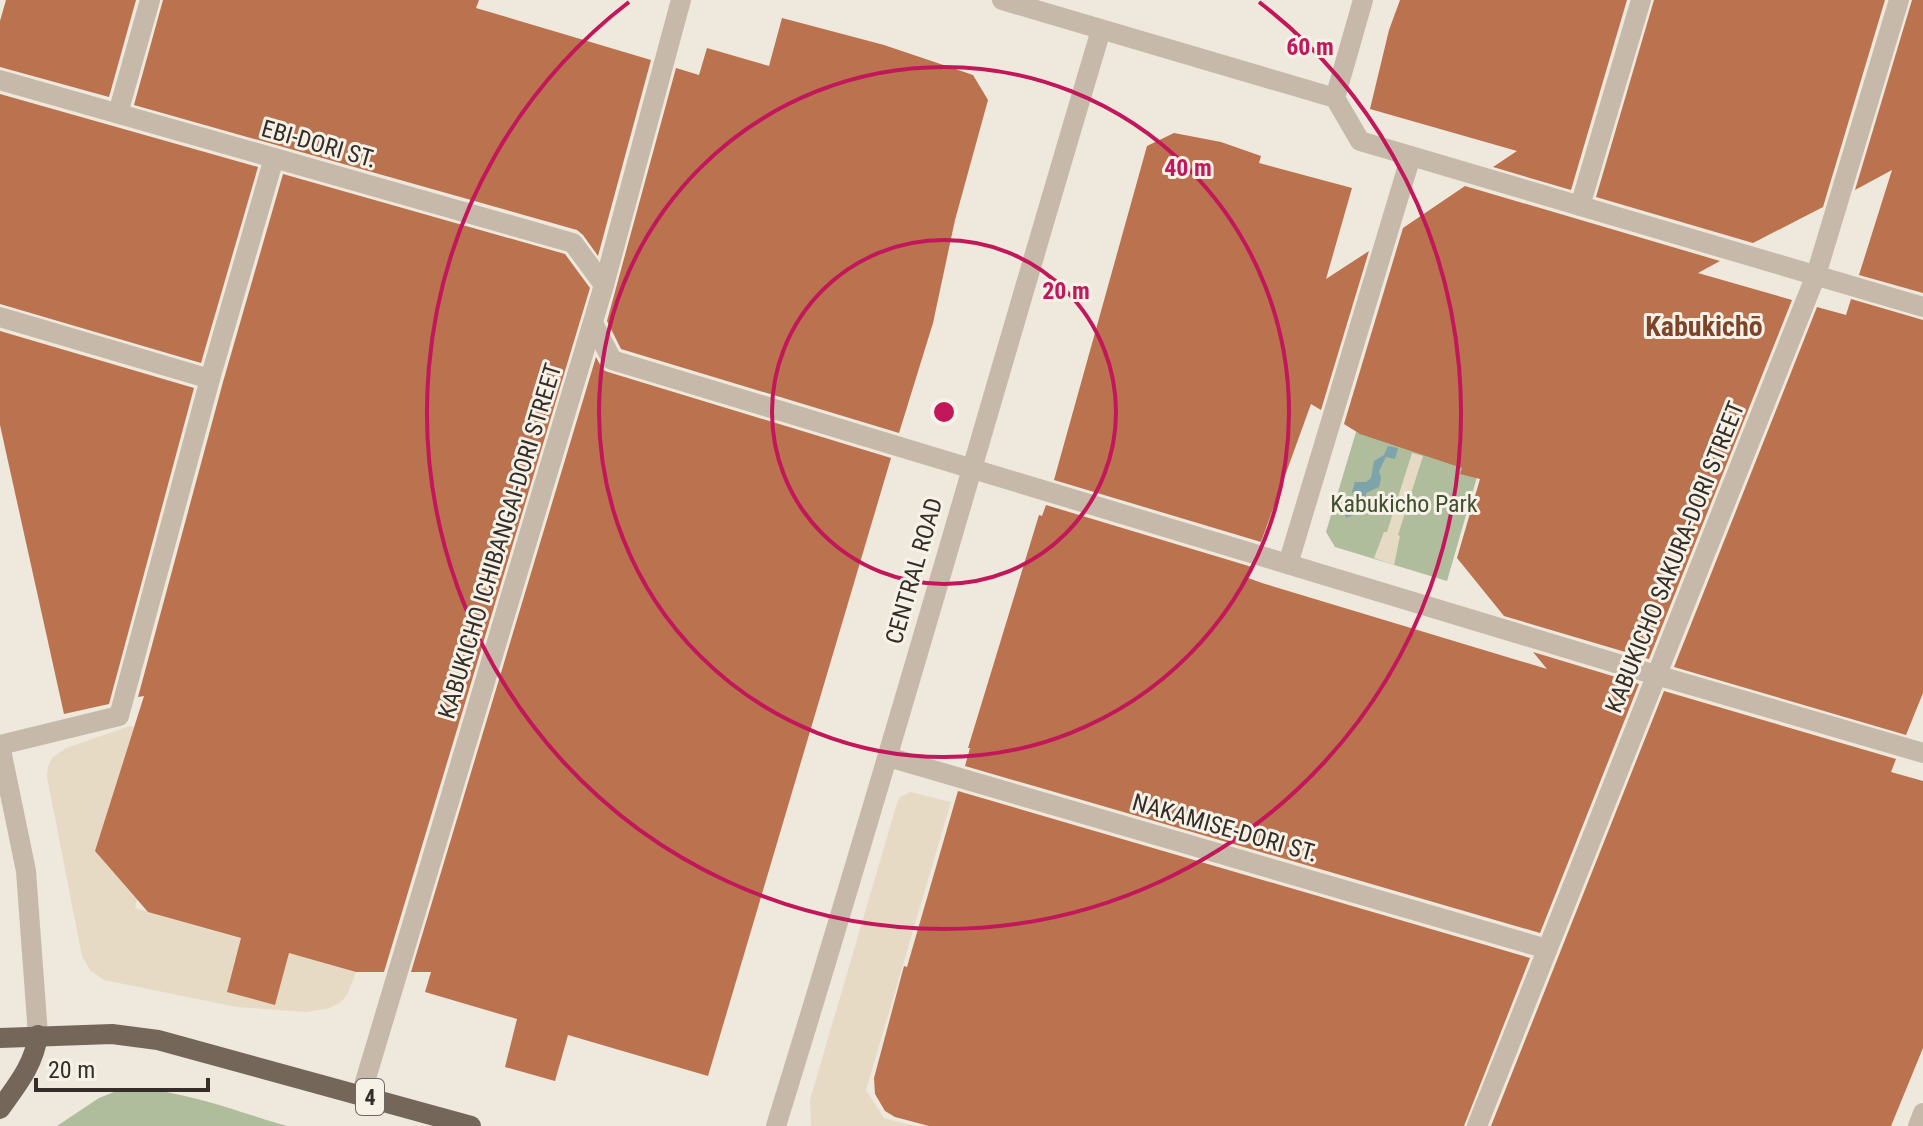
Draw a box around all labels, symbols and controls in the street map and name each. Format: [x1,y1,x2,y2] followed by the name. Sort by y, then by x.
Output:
[1286,33,1334,61] text: 60 m
[258,114,380,174] street label: EBI-DORI ST.
[1164,154,1212,182] text: 40 m
[1042,277,1090,305] text: 20 m
[1645,310,1763,343] district label: Kabukichō
[433,360,567,722] street label: KABUKICHO ICHIBANGAI-DORI STREET
[1600,397,1750,717] street label: KABUKICHO SAKURA-DORI STREET
[930,398,958,426] centre of rings
[1330,490,1478,518] park label: Kabukicho Park
[880,495,948,647] street label: CENTRAL ROAD
[1129,788,1321,868] street label: NAKAMISE-DORI ST.
[36,1042,208,1092] scale bar
[48,1056,95,1084] text: 20 m
[356,1079,384,1115] road number: 4

